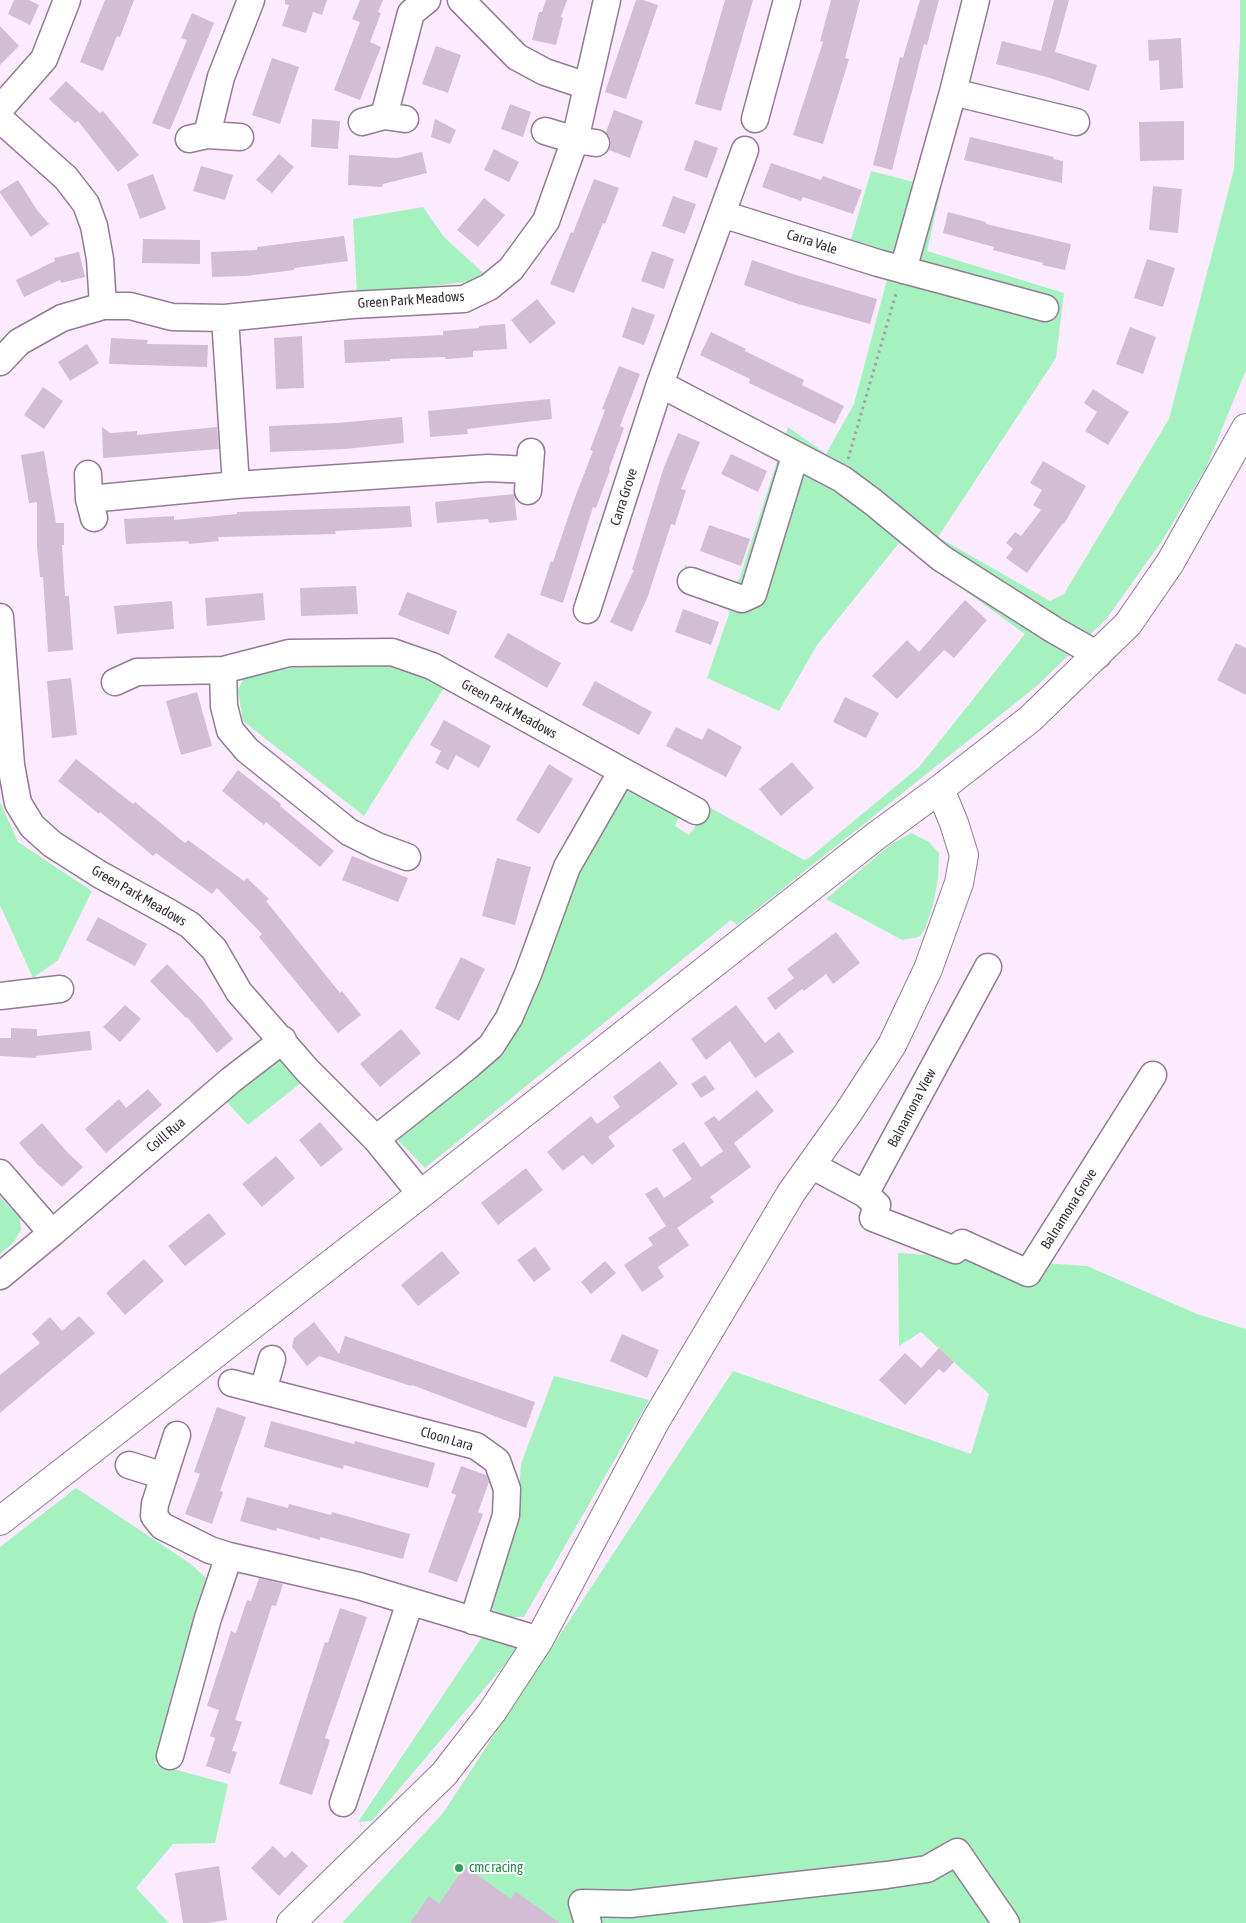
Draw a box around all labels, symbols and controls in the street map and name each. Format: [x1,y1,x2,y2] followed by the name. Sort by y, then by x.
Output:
[785,226,839,258] street label: Carra Vale
[357,288,465,312] street label: Green Park Meadows
[607,466,641,528] street label: Carra Grove
[458,676,560,742] street label: Green Park Meadows
[89,862,189,930] street label: Green Park Meadows
[884,1066,940,1150] street label: Balnamona View
[143,1114,189,1156] street label: Coill Rua
[1037,1166,1101,1252] street label: Balnamona Grove
[419,1423,475,1455] street label: Cloon Lara
[469,1860,523,1876] place label: cmc racing
[453,1862,465,1874] marker: cmc racing

